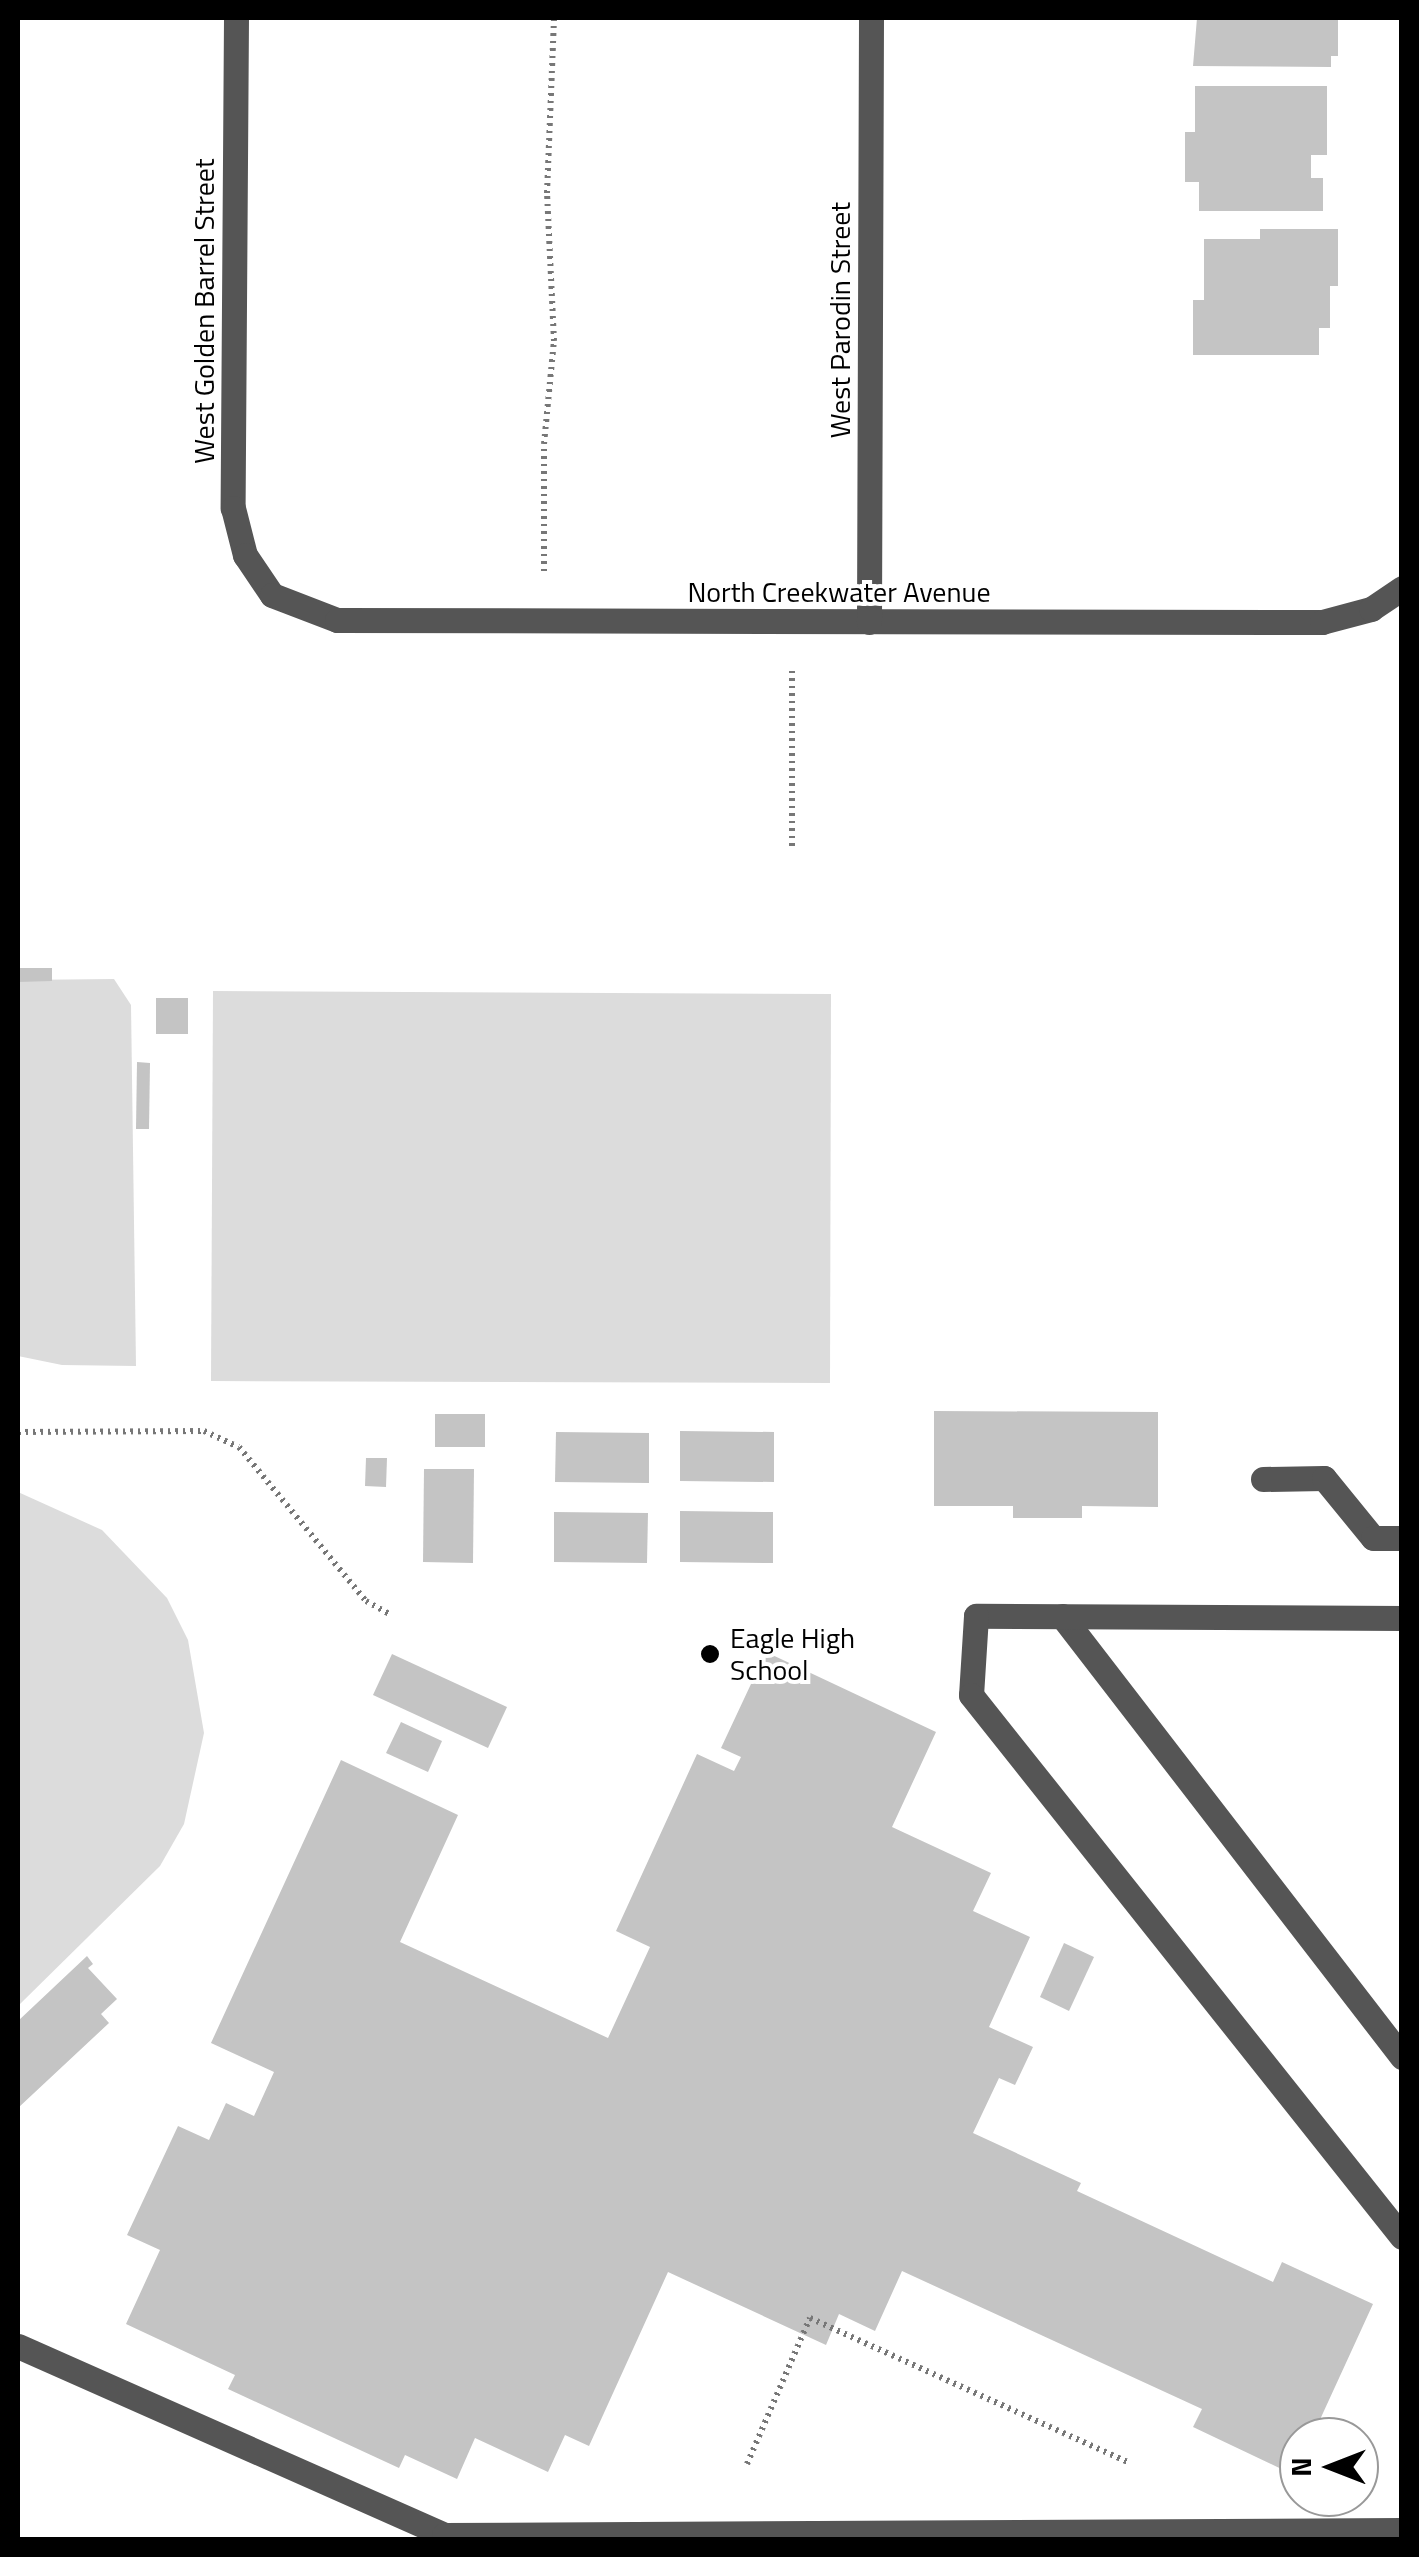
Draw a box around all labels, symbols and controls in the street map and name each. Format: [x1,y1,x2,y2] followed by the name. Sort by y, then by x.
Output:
[187,158,221,464] street label: West Golden Barrel Street
[823,202,857,438] street label: West Parodin Street
[687,575,991,609] street label: North Creekwater Avenue
[730,1621,855,1687] place label: Eagle High School
[699,1643,721,1665] marker: Eagle High School
[1279,2417,1379,2517] north arrow
[1279,2457,1322,2477] text: N

